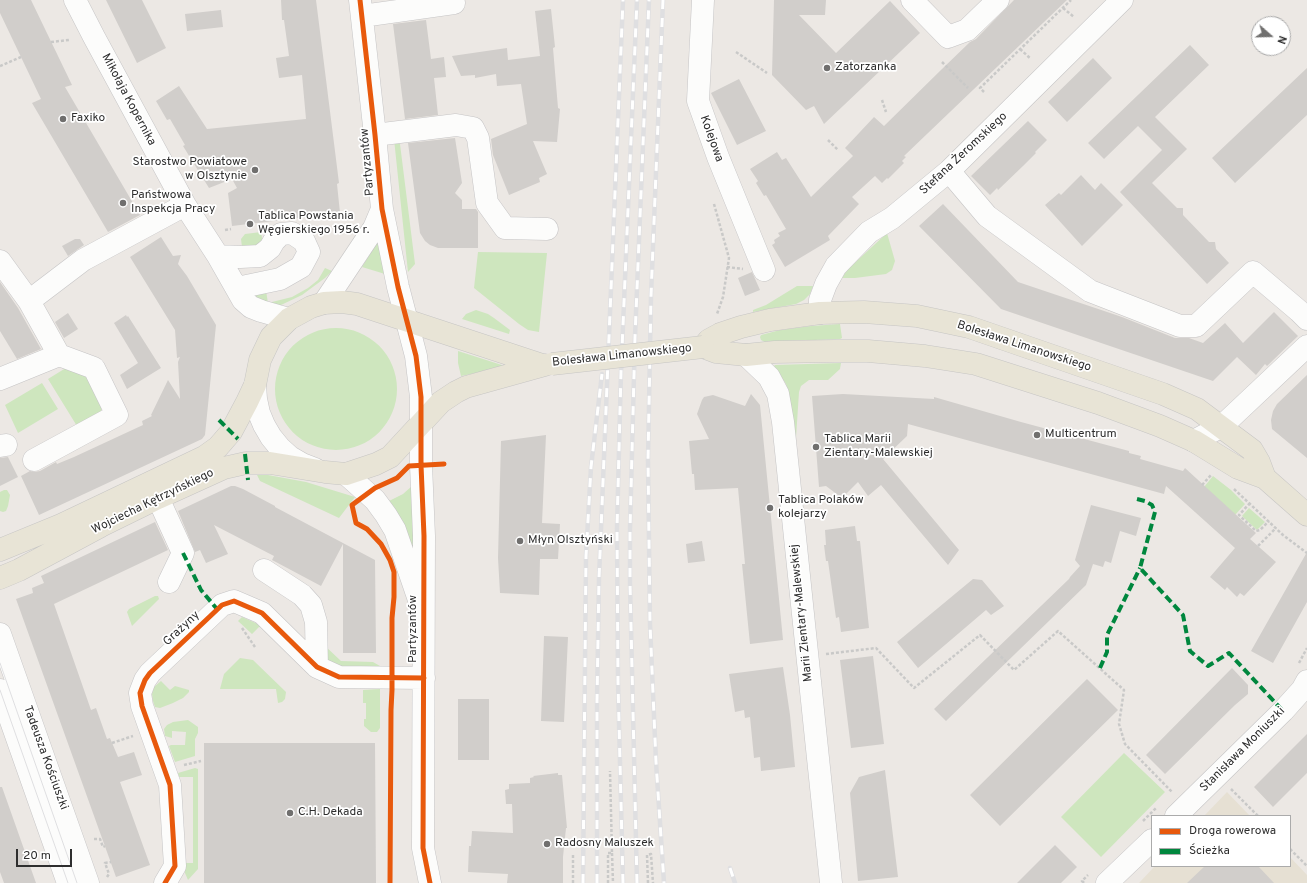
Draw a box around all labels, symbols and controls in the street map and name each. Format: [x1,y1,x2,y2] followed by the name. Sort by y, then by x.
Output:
[1251,16,1291,56] north arrow
[1273,34,1289,46] text: N
[98,52,158,148] street label: Mikołaja Kopernika
[835,61,896,75] place label: Zatorzanka
[822,63,832,73] marker: Zatorzanka
[917,110,1011,198] street label: Stefana Żeromskiego
[71,112,105,126] place label: Faxiko
[58,114,68,124] marker: Faxiko
[696,114,726,164] street label: Kolejowa
[358,128,378,196] street label: Partyzantów
[132,156,247,184] place label: Starostwo Powiatowe w Olsztynie
[250,165,260,175] marker: Starostwo Powiatowe w Olsztynie
[131,189,215,217] place label: Państwowa Inspekcja Pracy
[118,198,128,208] marker: Państwowa Inspekcja Pracy
[258,210,369,238] place label: Tablica Powstania Węgierskiego 1956 r.
[245,219,255,229] marker: Tablica Powstania Węgierskiego 1956 r.
[955,318,1093,376] street label: Bolesława Limanowskiego
[551,342,693,370] street label: Bolesława Limanowskiego
[1045,428,1117,442] place label: Multicentrum
[1032,430,1042,440] marker: Multicentrum
[824,433,933,461] place label: Tablica Marii Zientary-Malewskiej
[811,442,821,452] marker: Tablica Marii Zientary-Malewskiej
[90,466,216,538] street label: Wojciecha Kętrzyńskiego
[778,494,864,522] place label: Tablica Polaków kolejarzy
[765,503,775,513] marker: Tablica Polaków kolejarzy
[528,534,613,548] place label: Młyn Olsztyński
[515,536,525,546] marker: Młyn Olsztyński
[788,544,816,682] street label: Marii Zientary-Malewskiej
[407,595,421,663] street label: Partyzantów
[161,609,203,649] street label: Grażyny
[19,704,71,812] street label: Tadeusza Kościuszki
[1198,705,1288,795] street label: Stanisława Moniuszki
[298,806,363,820] place label: C.H. Dekada
[285,808,295,818] marker: C.H. Dekada
[1151,815,1291,867] legend
[1189,823,1276,839] text: Droga rowerowa
[555,837,654,851] place label: Radosny Maluszek
[542,839,552,849] marker: Radosny Maluszek
[18,841,74,867] scale bar
[1189,843,1230,859] text: Ścieżka
[23,848,51,864] text: 20 m

